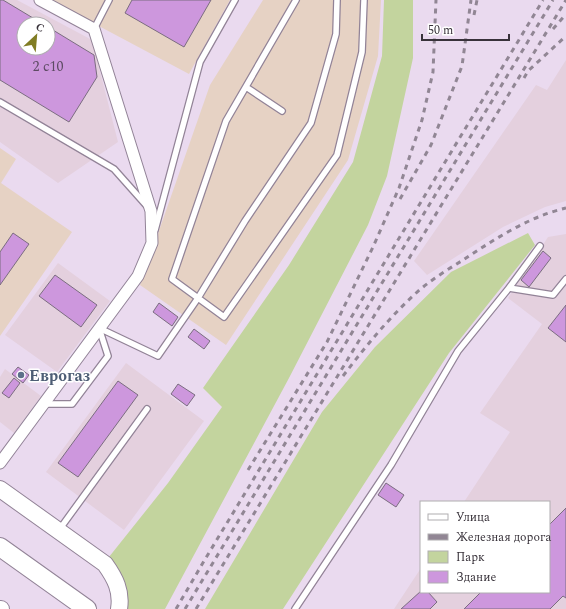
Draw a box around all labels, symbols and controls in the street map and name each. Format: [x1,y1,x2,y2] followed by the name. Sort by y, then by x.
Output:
[16,16,56,56] north arrow
[422,16,509,42] scale bar
[33,18,48,37] text: С
[428,21,453,40] text: 50 m
[32,56,64,77] house number: 2 с10
[29,364,90,388] place label: Еврогаз
[16,370,26,380] marker: Еврогаз
[420,501,550,593] legend
[456,508,490,527] text: Улица
[456,528,551,547] text: Железная дорога
[456,548,485,567] text: Парк
[456,568,496,587] text: Здание

